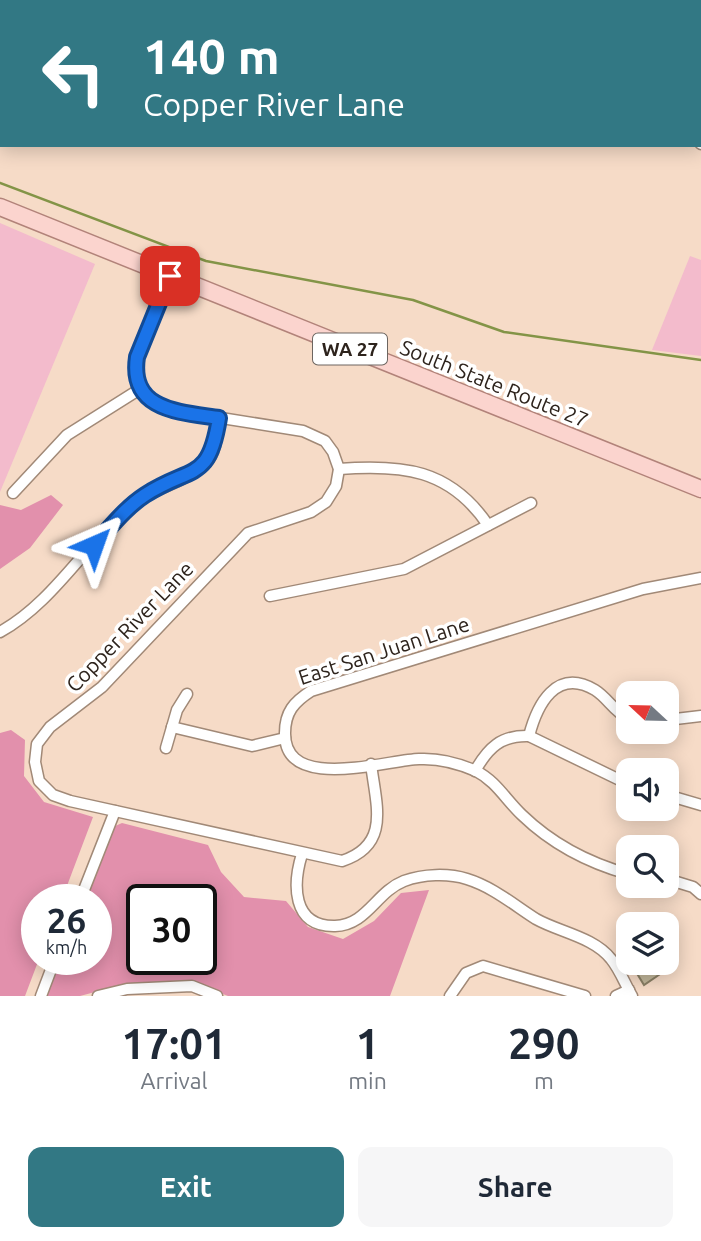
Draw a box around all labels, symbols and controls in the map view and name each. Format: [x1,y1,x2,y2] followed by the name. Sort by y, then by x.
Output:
[28,28,119,119] icon: left
[143,28,280,83] text: 140 m
[143,86,405,122] text: Copper River Lane
[140,246,200,306] pin
[151,257,189,295] icon: arrive
[313,334,387,364] road number: WA 27
[397,334,592,432] street label: South State Route 27
[57,508,131,582] position arrow
[61,556,198,696] street label: Copper River Lane
[295,611,472,689] street label: East San Juan Lane
[616,681,679,744] north arrow
[616,681,679,975] map controls
[616,758,679,821] button: sound
[616,835,679,898] button: search
[126,884,217,975] speed limit sign: 30
[47,900,86,940] text: 26
[616,912,679,975] button: layers
[46,937,87,957] text: km/h
[122,1020,227,1067] text: 17:01
[356,1020,379,1067] text: 1
[508,1020,579,1067] text: 290
[141,1068,208,1093] text: Arrival
[348,1068,387,1093] text: min
[534,1068,554,1093] text: m
[28,1147,344,1227] button: Exit
[358,1147,673,1227] button: Share

